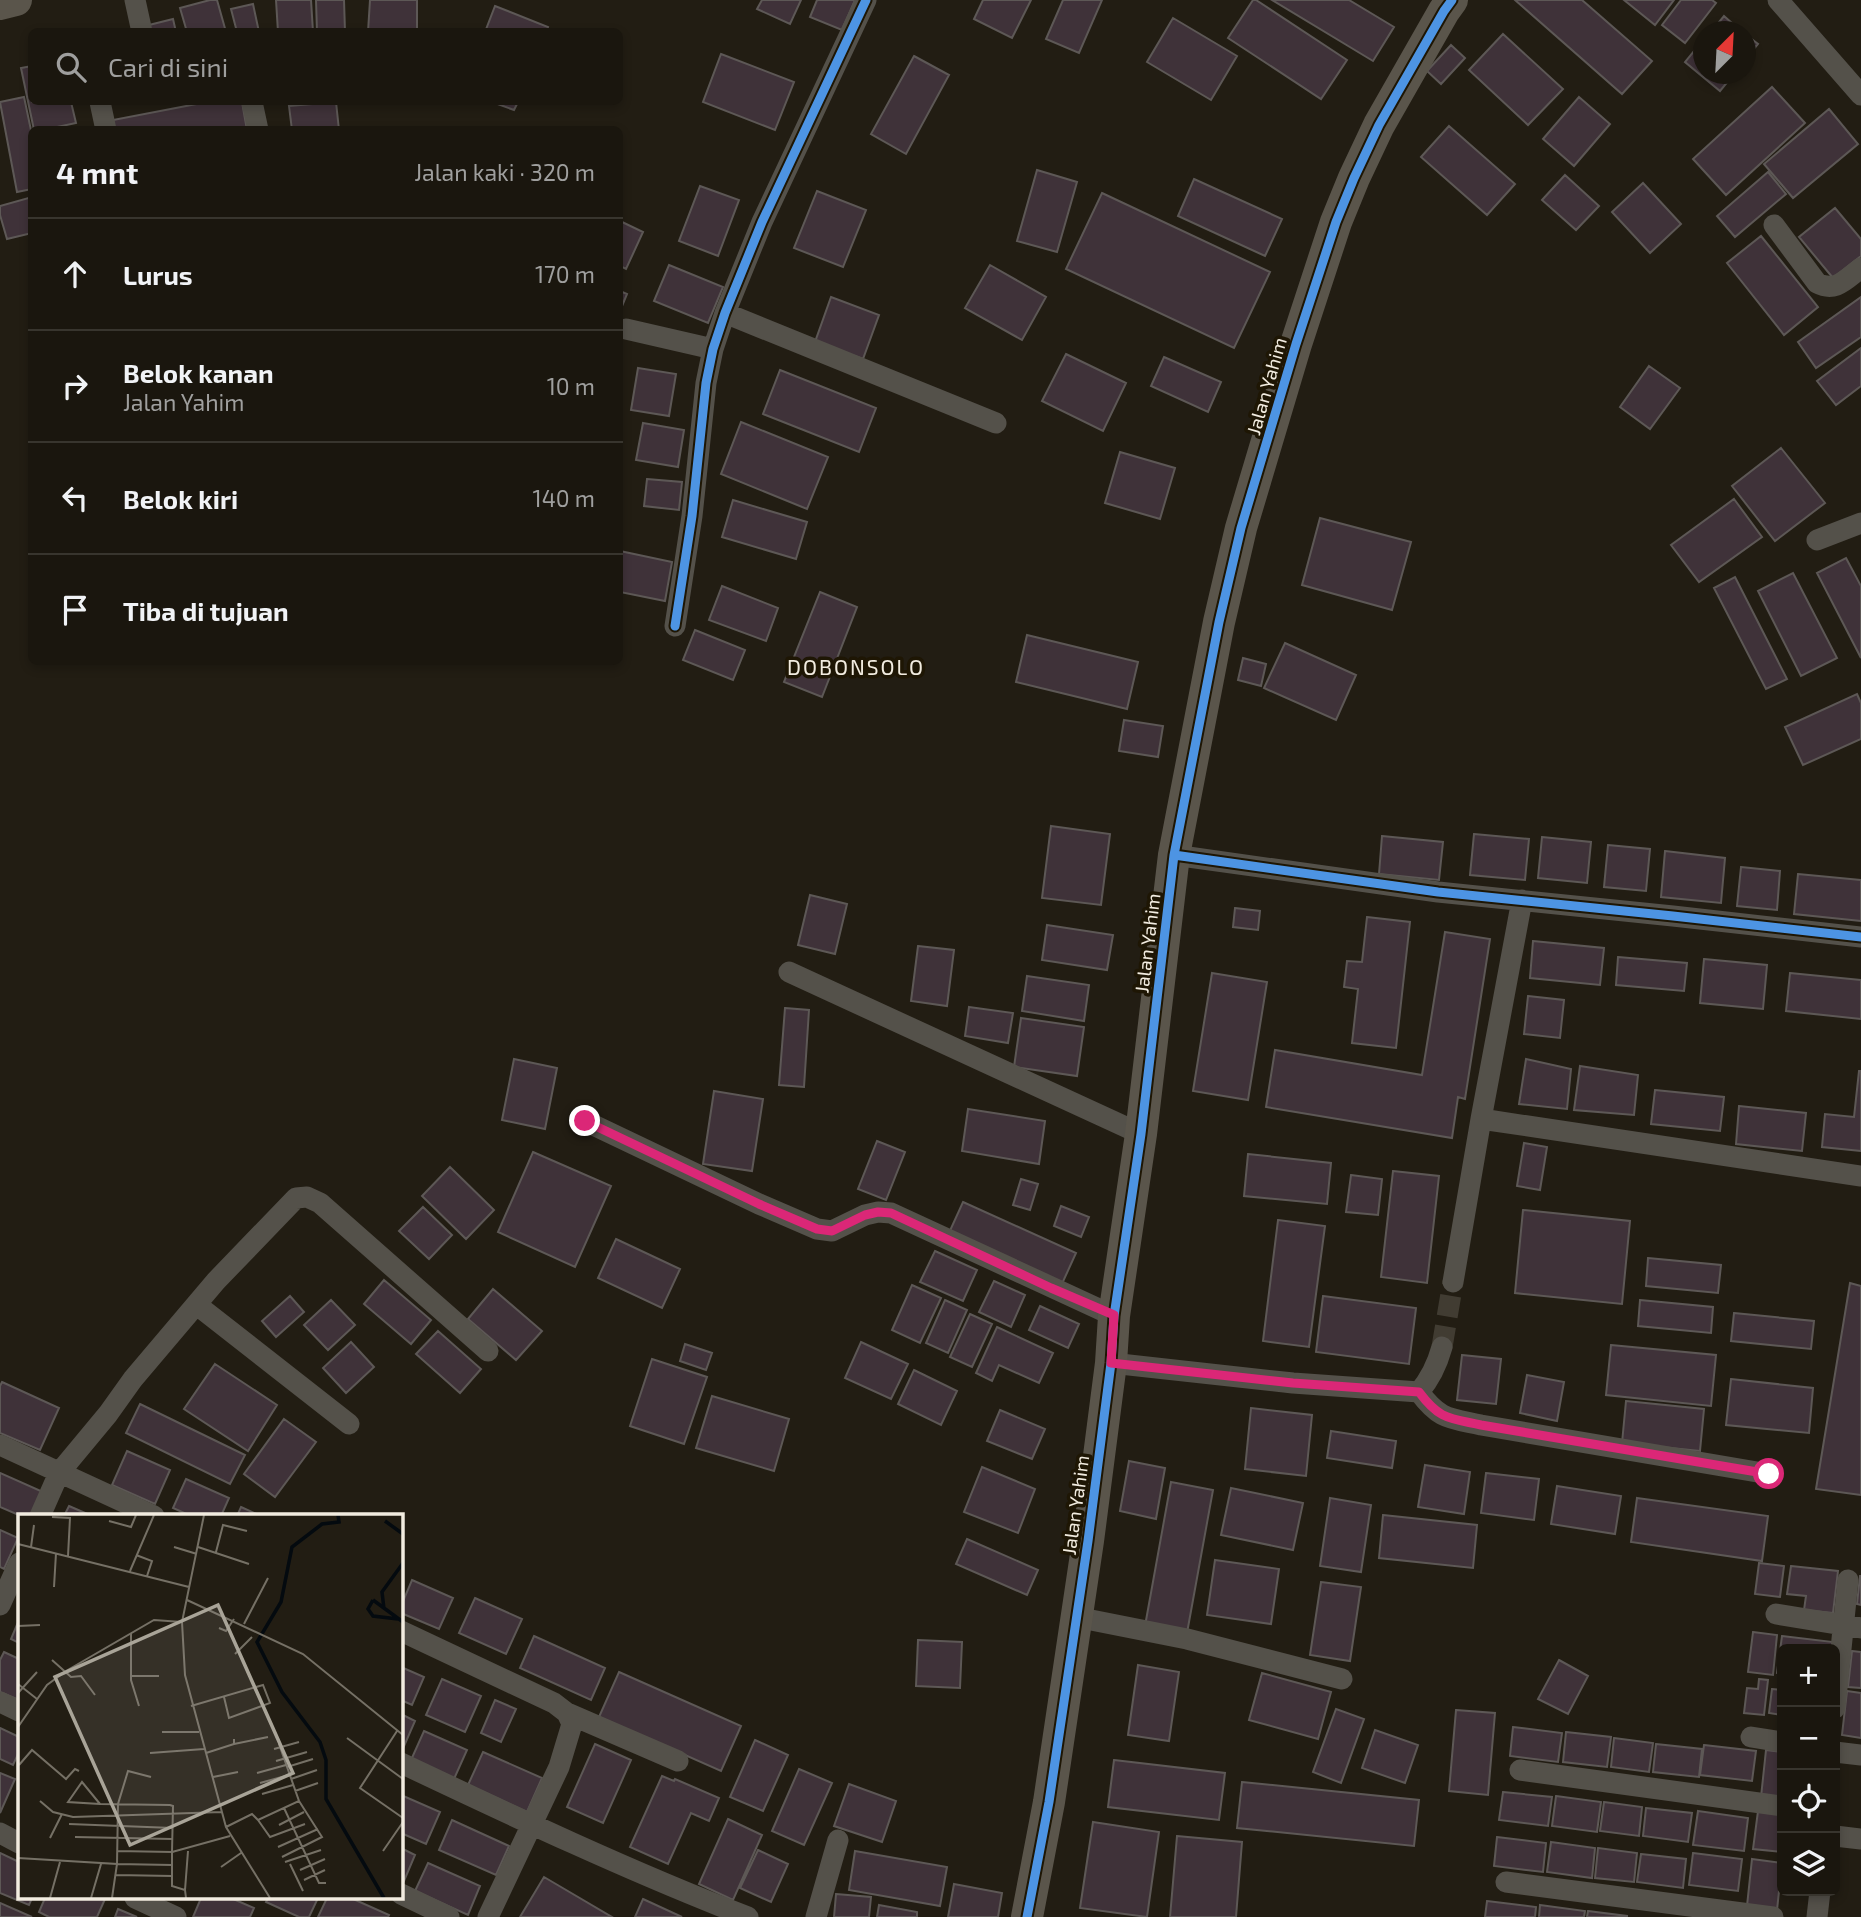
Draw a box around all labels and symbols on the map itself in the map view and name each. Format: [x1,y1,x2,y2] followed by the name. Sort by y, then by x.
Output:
[1693,21,1756,84] north arrow
[1241,335,1291,437] street label: Jalan Yahim
[787,654,925,679] district label: DOBONSOLO
[1129,892,1165,994] street label: Jalan Yahim
[569,1105,600,1136] route end
[1057,1454,1093,1556] street label: Jalan Yahim
[1753,1458,1784,1489] route start
[18,1514,402,1899] inset map

